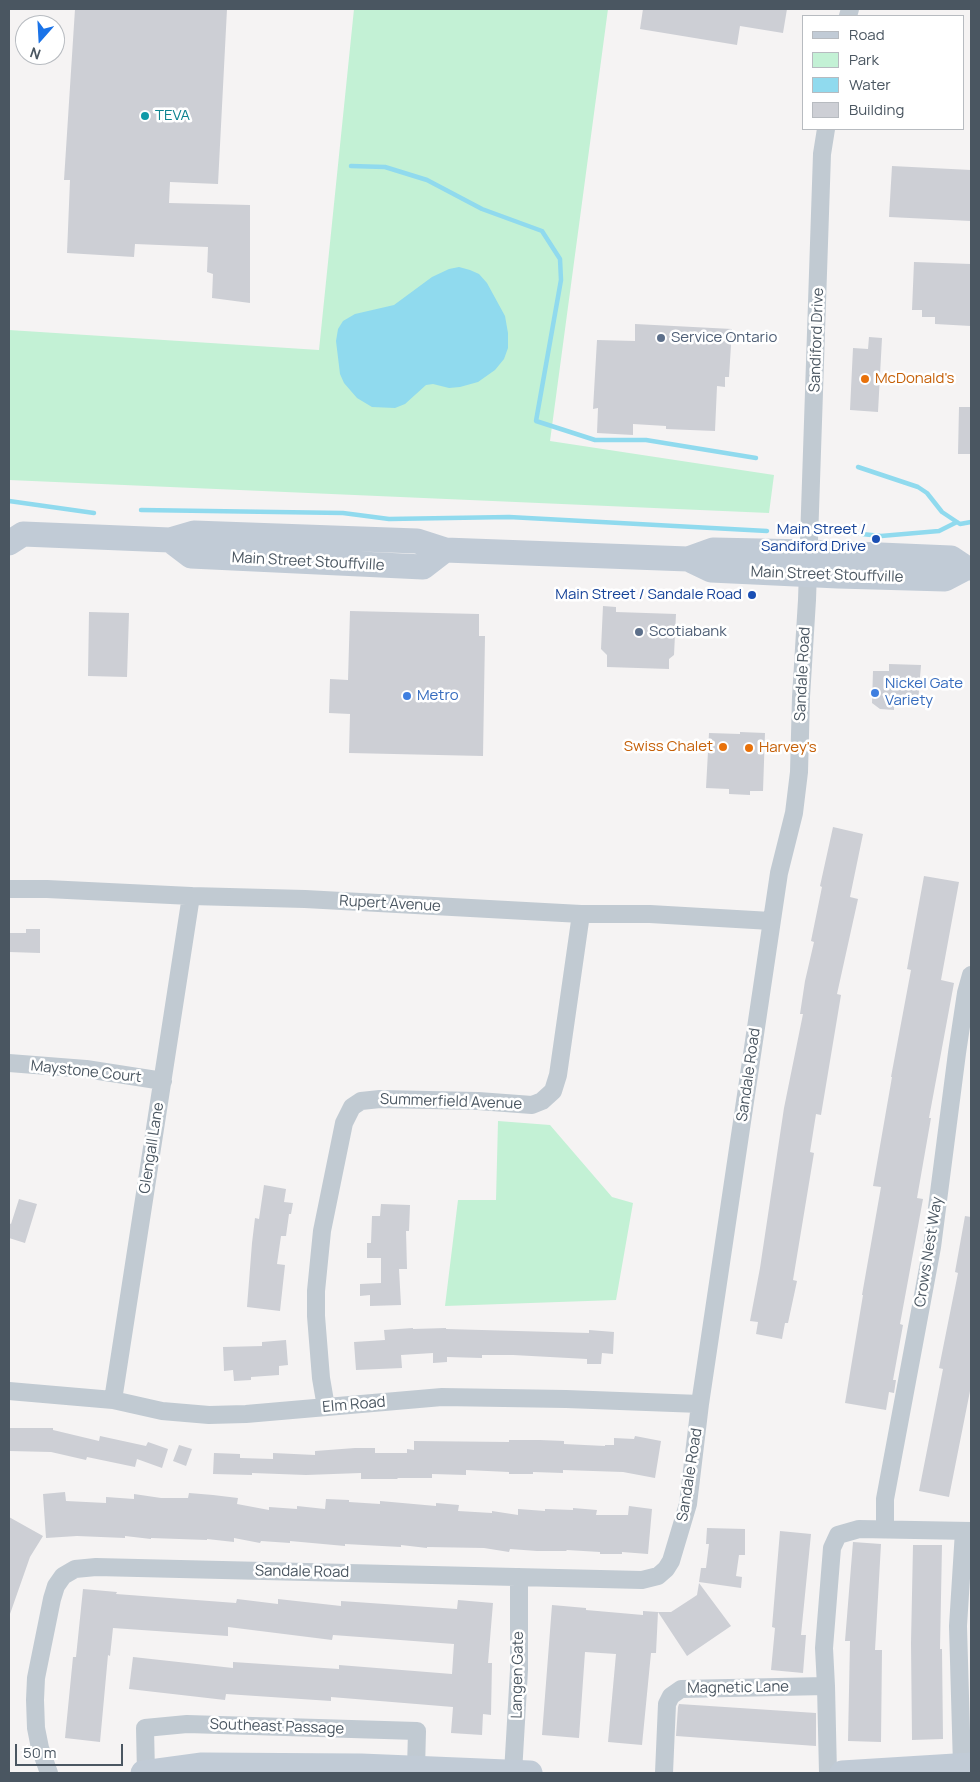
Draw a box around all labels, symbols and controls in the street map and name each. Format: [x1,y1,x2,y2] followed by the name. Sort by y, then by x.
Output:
[15,15,65,65] north arrow
[802,15,965,130] legend
[849,24,885,45] text: Road
[27,43,43,64] text: N
[849,49,879,70] text: Park
[849,74,891,95] text: Water
[849,99,904,120] text: Building
[155,107,190,125] place label: TEVA
[139,110,151,122] marker: TEVA
[806,287,828,393] street label: Sandiford Drive
[671,329,777,347] place label: Service Ontario
[655,332,667,344] marker: Service Ontario
[875,370,954,388] place label: McDonald's
[859,373,871,385] marker: McDonald's
[761,521,866,556] place label: Main Street / Sandiford Drive
[870,533,882,545] marker: Main Street / Sandiford Drive
[231,549,385,575] street label: Main Street Stouffville
[750,563,904,587] street label: Main Street Stouffville
[555,586,742,604] place label: Main Street / Sandale Road
[746,589,758,601] marker: Main Street / Sandale Road
[649,623,727,641] place label: Scotiabank
[633,626,645,638] marker: Scotiabank
[792,626,814,722] street label: Sandale Road
[885,675,963,710] place label: Nickel Gate Variety
[417,687,459,705] place label: Metro
[869,687,881,699] marker: Nickel Gate Variety
[401,690,413,702] marker: Metro
[624,738,713,756] place label: Swiss Chalet
[759,739,817,757] place label: Harvey's
[717,741,729,753] marker: Swiss Chalet
[743,742,755,754] marker: Harvey's
[339,892,441,916] street label: Rupert Avenue
[734,1027,764,1123] street label: Sandale Road
[30,1057,142,1087] street label: Maystone Court
[380,1091,522,1113] street label: Summerfield Avenue
[136,1101,168,1195] street label: Glengall Lane
[911,1195,947,1309] street label: Crows Nest Way
[322,1393,386,1417] street label: Elm Road
[674,1427,706,1523] street label: Sandale Road
[255,1562,349,1582] street label: Sandale Road
[508,1631,528,1719] street label: Langen Gate
[687,1678,789,1698] street label: Magnetic Lane
[209,1716,345,1738] street label: Southeast Passage
[18,1734,125,1766] scale bar
[23,1742,57,1763] text: 50 m

